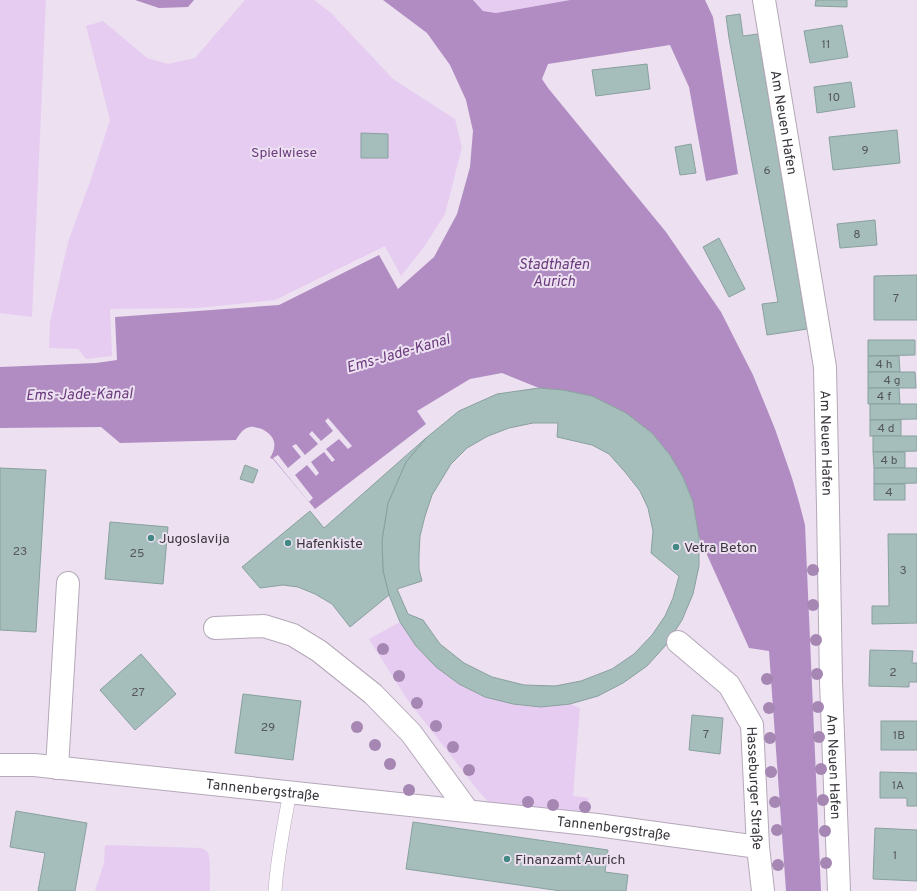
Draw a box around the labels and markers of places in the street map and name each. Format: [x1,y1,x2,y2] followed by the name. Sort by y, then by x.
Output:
[159,531,230,548] place label: Jugoslavija
[146,533,156,543] marker: Jugoslavija
[296,536,363,553] place label: Hafenkiste
[283,538,293,548] marker: Hafenkiste
[684,540,757,557] place label: Vetra Beton
[671,542,681,552] marker: Vetra Beton
[515,852,625,869] place label: Finanzamt Aurich
[502,854,512,864] marker: Finanzamt Aurich

